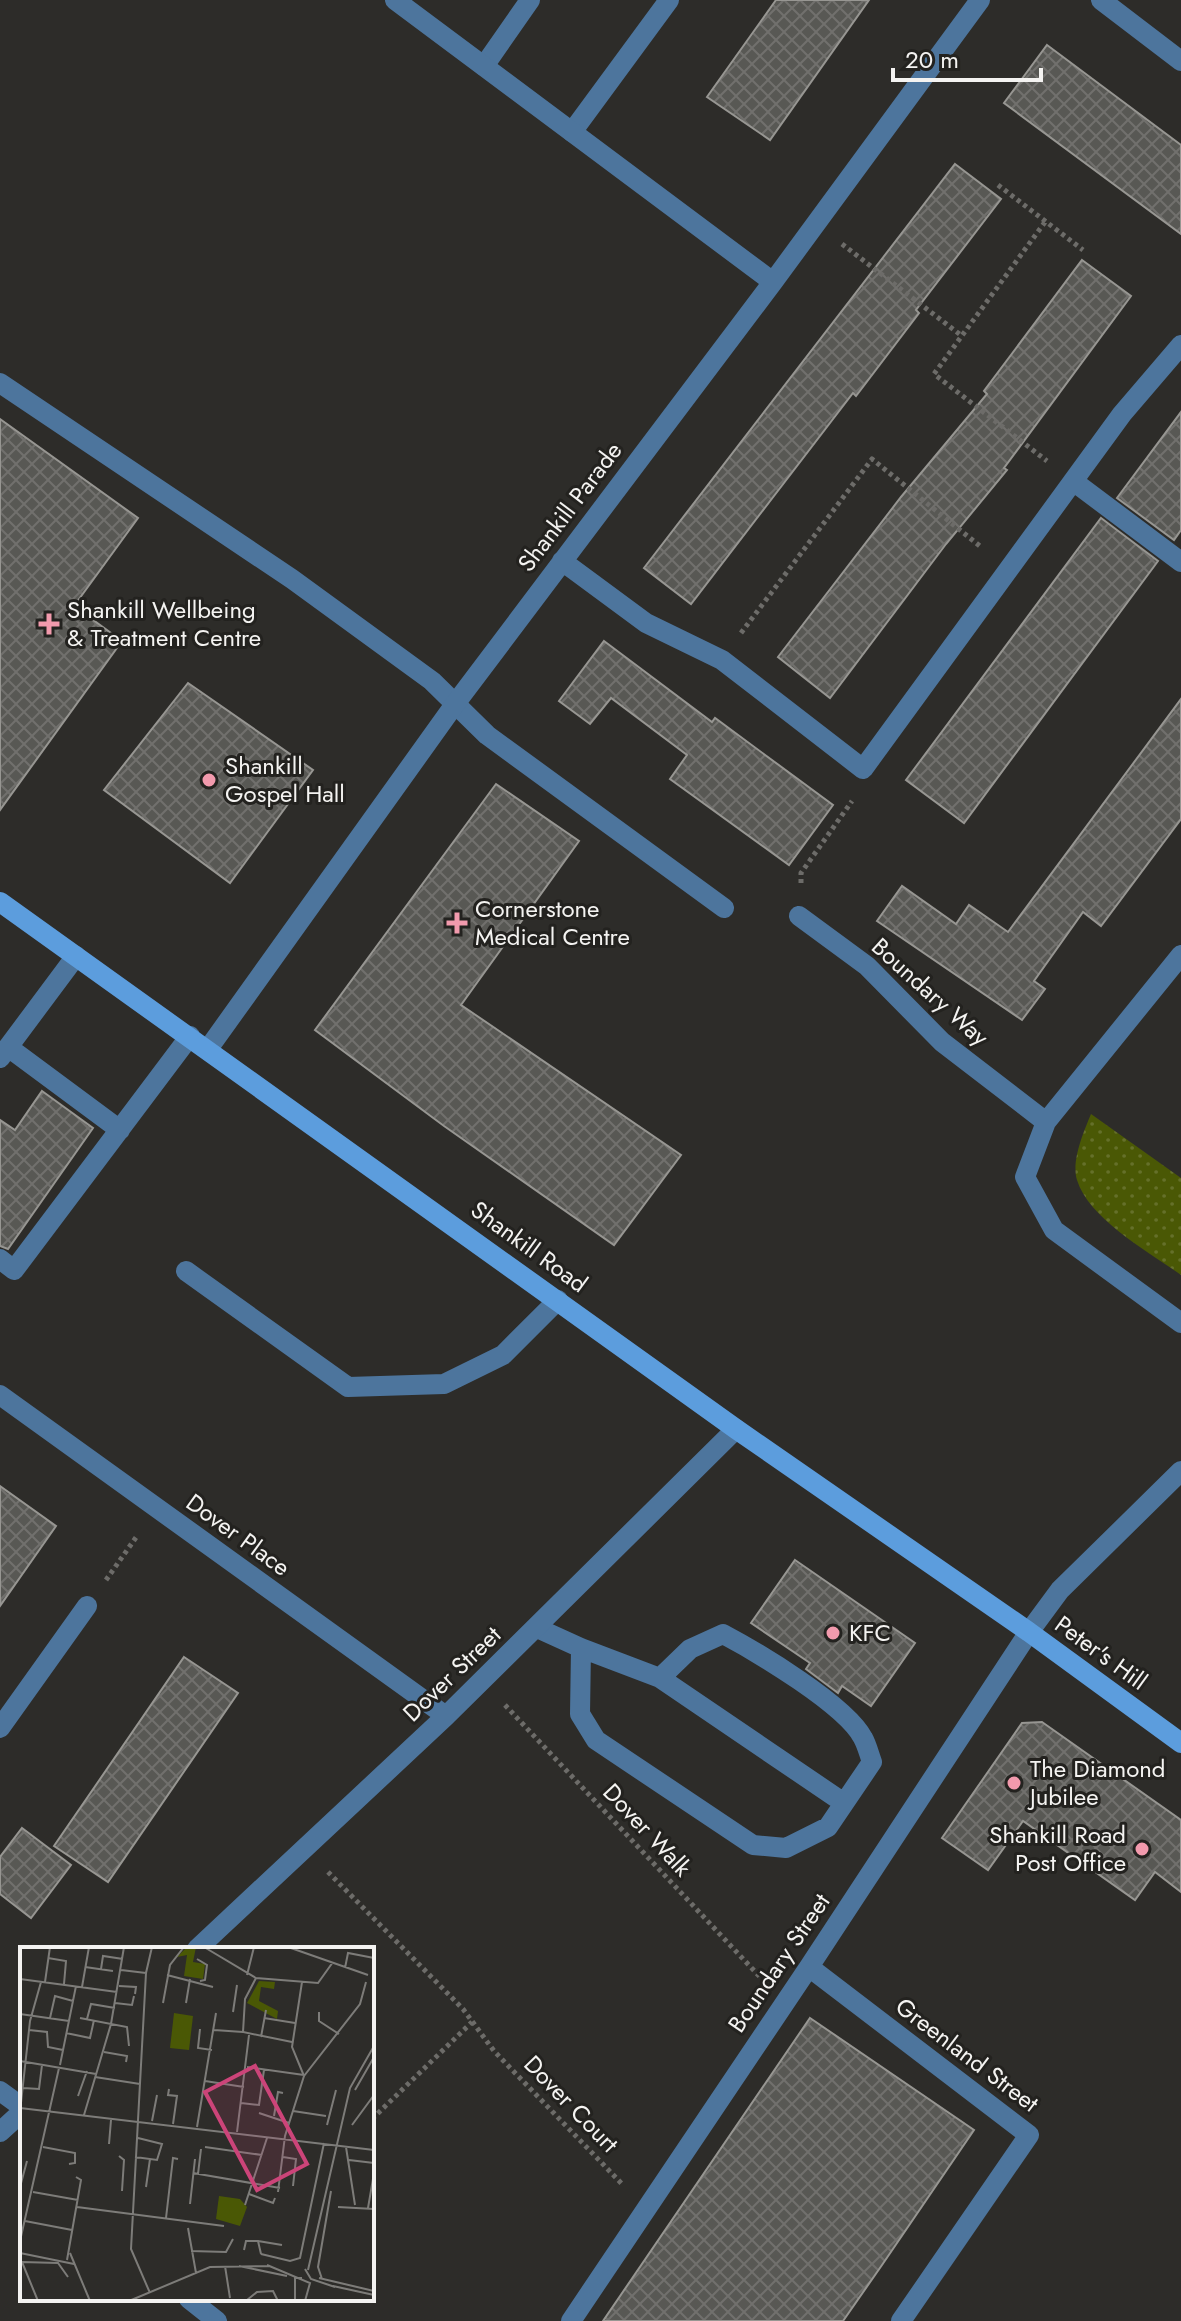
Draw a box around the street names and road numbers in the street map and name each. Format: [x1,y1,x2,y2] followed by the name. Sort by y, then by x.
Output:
[509,434,630,579] street label: Shankill Parade
[864,929,997,1054] street label: Boundary Way
[464,1192,595,1301] street label: Shankill Road
[179,1485,298,1584] street label: Dover Place
[1048,1607,1155,1698] street label: Peter's Hill
[395,1618,509,1729] street label: Dover Street
[595,1775,700,1884] street label: Dover Walk
[719,1886,838,2039] street label: Boundary Street
[888,1989,1047,2120] street label: Greenland Street
[516,2047,627,2160] street label: Dover Court

